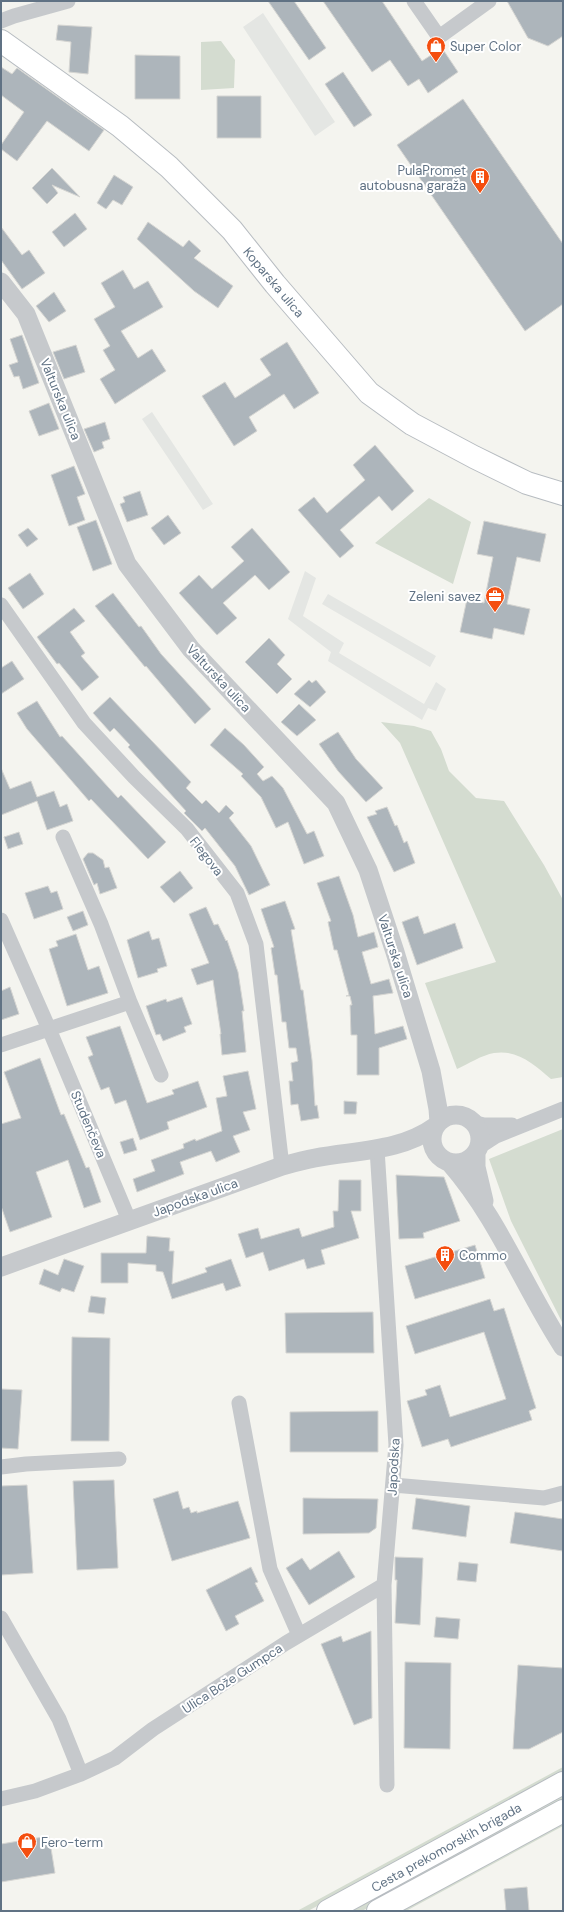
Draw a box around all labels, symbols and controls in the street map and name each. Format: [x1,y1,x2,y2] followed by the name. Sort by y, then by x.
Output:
[425,35,447,63] shop icon: Super Color
[450,38,521,55] place label: Super Color
[360,162,466,194] place label: PulaPromet autobusna garaža
[469,166,491,194] building icon: PulaPromet autobusna garaža
[239,244,308,321] street label: Koparska ulica
[36,356,85,443] street label: Valturska ulica
[484,585,506,613] office icon: Zeleni savez
[409,588,481,605] place label: Zeleni savez
[183,641,254,716] street label: Valturska ulica
[186,833,227,879] street label: Flegova
[374,912,417,1000] street label: Valturska ulica
[67,1088,110,1160] street label: Studenčeva
[150,1174,240,1221] street label: Japodska ulica
[434,1244,456,1272] building icon: Commo
[459,1247,507,1264] place label: Commo
[384,1438,403,1496] street label: Japodska
[179,1640,286,1717] street label: Ulica Bože Gumpca
[368,1799,524,1896] street label: Cesta prekomorskih brigada
[16,1831,38,1859] shop icon: Fero-term
[41,1834,103,1851] place label: Fero-term

